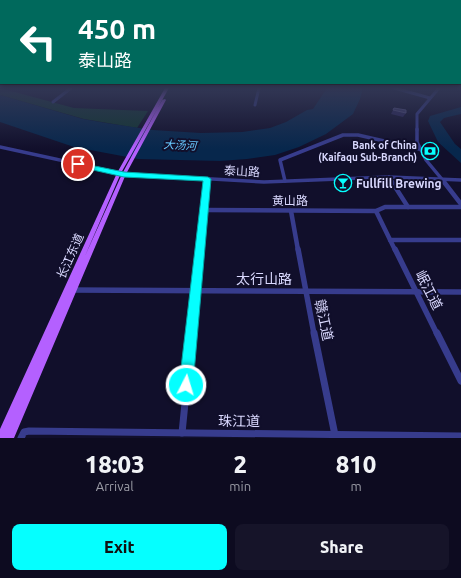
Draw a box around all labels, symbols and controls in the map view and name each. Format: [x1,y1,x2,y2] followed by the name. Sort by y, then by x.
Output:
[78,13,156,44] text: 450 m
[12,16,64,68] icon: left
[78,50,132,70] text: 泰山路
[163,138,199,152] water label: 大汤河
[318,140,417,164] place label: Bank of China (Kaifaqu Sub-Branch)
[420,141,440,161] bank icon: Bank of China (Kaifaqu Sub-Branch)
[61,147,95,181] pin
[67,153,89,175] icon: arrive
[224,164,260,178] street label: 泰山路
[333,173,353,193] bar icon: Fullfill Brewing
[356,177,442,190] place label: Fullfill Brewing
[272,194,308,207] street label: 黄山路
[54,231,86,281] street label: 长江东道
[412,268,446,312] street label: 岷江道
[236,271,292,287] street label: 太行山路
[312,298,336,342] street label: 赣江道
[165,364,207,406] position arrow
[218,413,260,429] street label: 珠江道
[85,451,145,478] text: 18:03
[233,451,247,478] text: 2
[336,451,376,478] text: 810
[96,479,134,493] text: Arrival
[229,479,251,493] text: min
[350,479,362,493] text: m
[12,524,227,570] button: Exit
[235,524,449,570] button: Share

